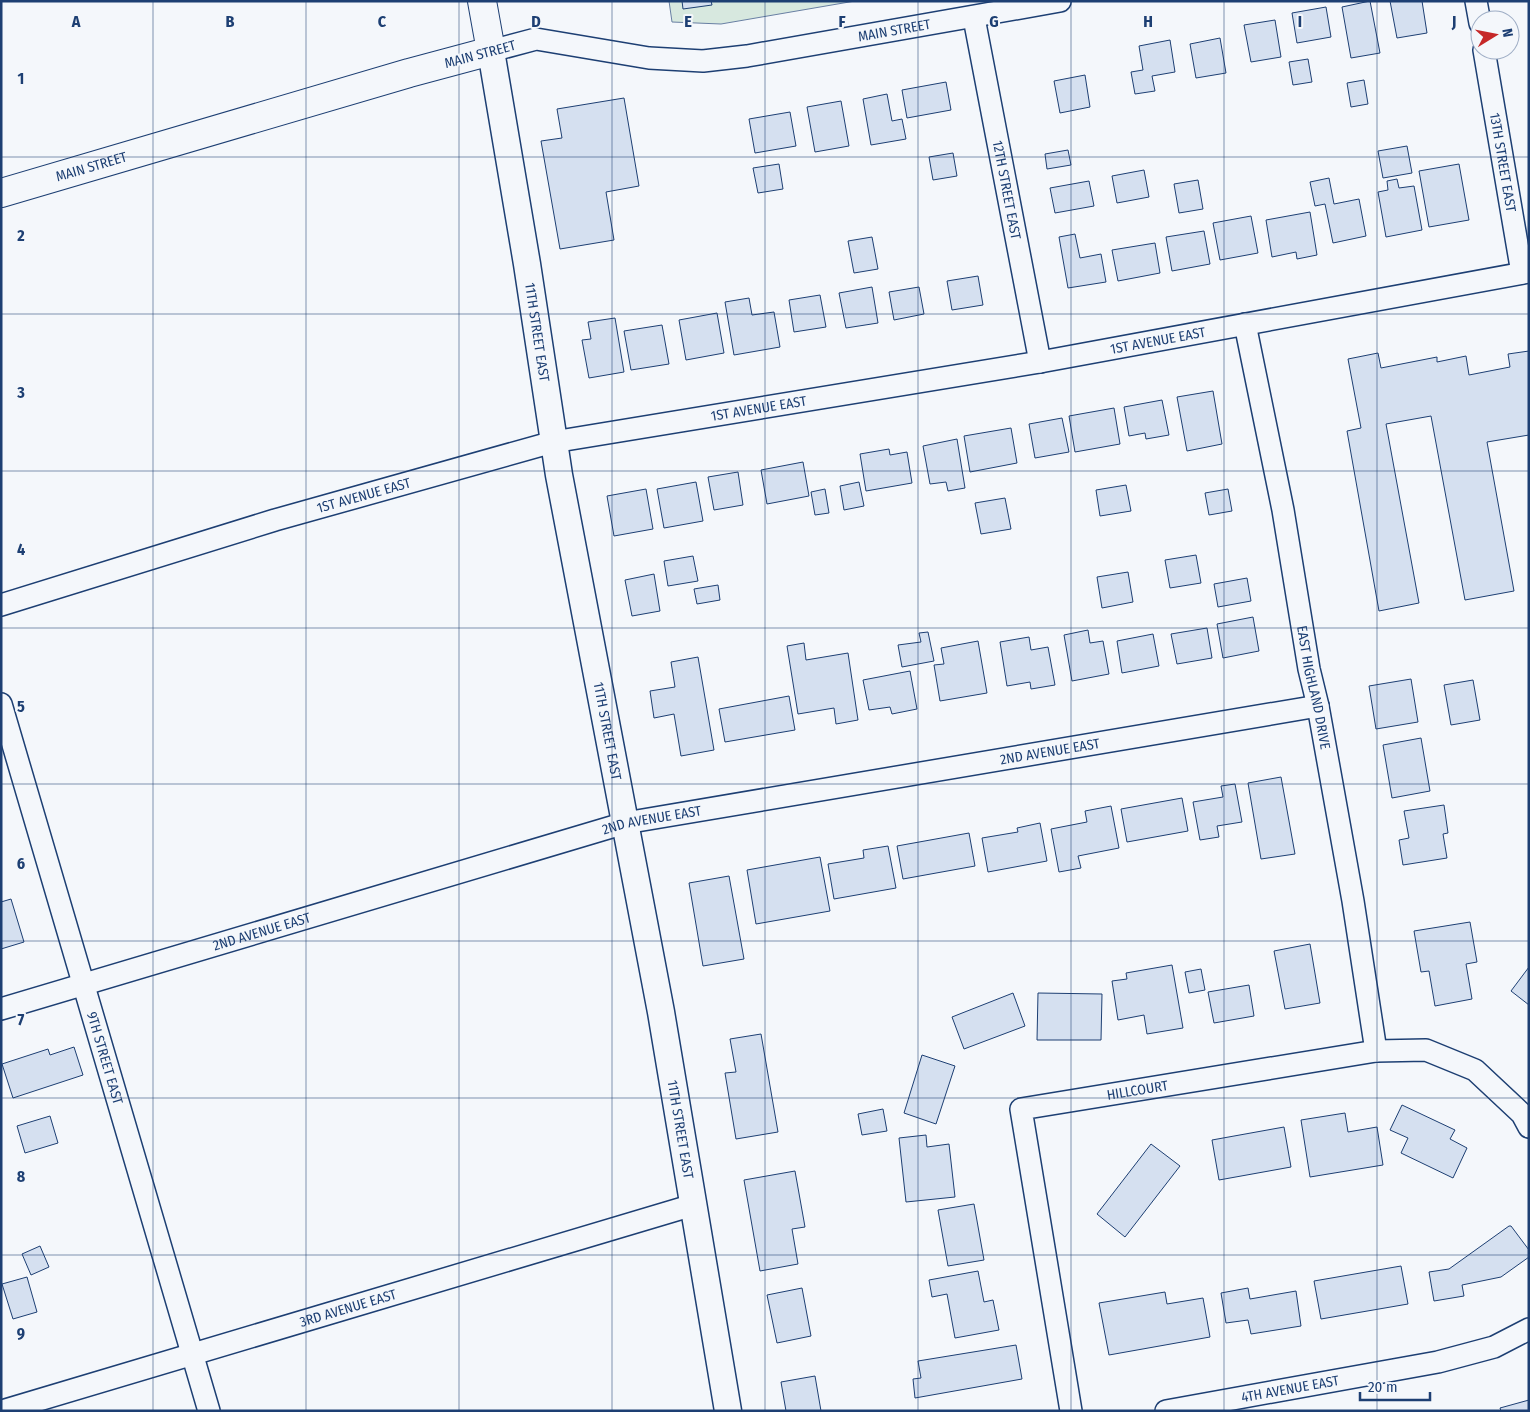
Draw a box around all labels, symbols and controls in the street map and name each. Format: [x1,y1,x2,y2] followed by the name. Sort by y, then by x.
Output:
[1470,10,1520,60] north arrow
[71,12,81,31] text: A
[226,12,235,31] text: B
[378,12,387,31] text: C
[531,12,541,31] text: D
[684,12,692,31] text: E
[838,12,846,31] text: F
[989,12,999,31] text: G
[1143,12,1153,31] text: H
[1298,12,1302,31] text: I
[1451,12,1456,31] text: J
[857,16,932,45] street label: MAIN STREET
[1498,27,1516,38] text: N
[443,37,518,72] street label: MAIN STREET
[18,69,24,88] text: 1
[1486,112,1520,214] street label: 13TH STREET EAST
[989,139,1024,241] street label: 12TH STREET EAST
[54,148,129,185] street label: MAIN STREET
[16,226,25,245] text: 2
[521,282,553,383] street label: 11TH STREET EAST
[1109,324,1207,358] street label: 1ST AVENUE EAST
[16,383,25,402] text: 3
[710,392,808,425] street label: 1ST AVENUE EAST
[315,474,413,517] street label: 1ST AVENUE EAST
[17,540,25,559] text: 4
[1293,624,1334,751] street label: EAST HIGHLAND DRIVE
[589,680,625,782] street label: 11TH STREET EAST
[17,697,25,716] text: 5
[999,735,1102,769] street label: 2ND AVENUE EAST
[600,802,703,838] street label: 2ND AVENUE EAST
[17,854,25,873] text: 6
[211,909,313,954] street label: 2ND AVENUE EAST
[18,1010,25,1029] text: 7
[83,1010,126,1107] street label: 9TH STREET EAST
[1106,1077,1170,1104] street label: HILLCOURT
[664,1079,697,1181] street label: 11TH STREET EAST
[17,1167,26,1186] text: 8
[298,1286,399,1331] street label: 3RD AVENUE EAST
[17,1324,25,1343] text: 9
[1360,1370,1430,1402] scale bar
[1240,1372,1341,1406] street label: 4TH AVENUE EAST
[1368,1378,1398,1396] text: 20 m

